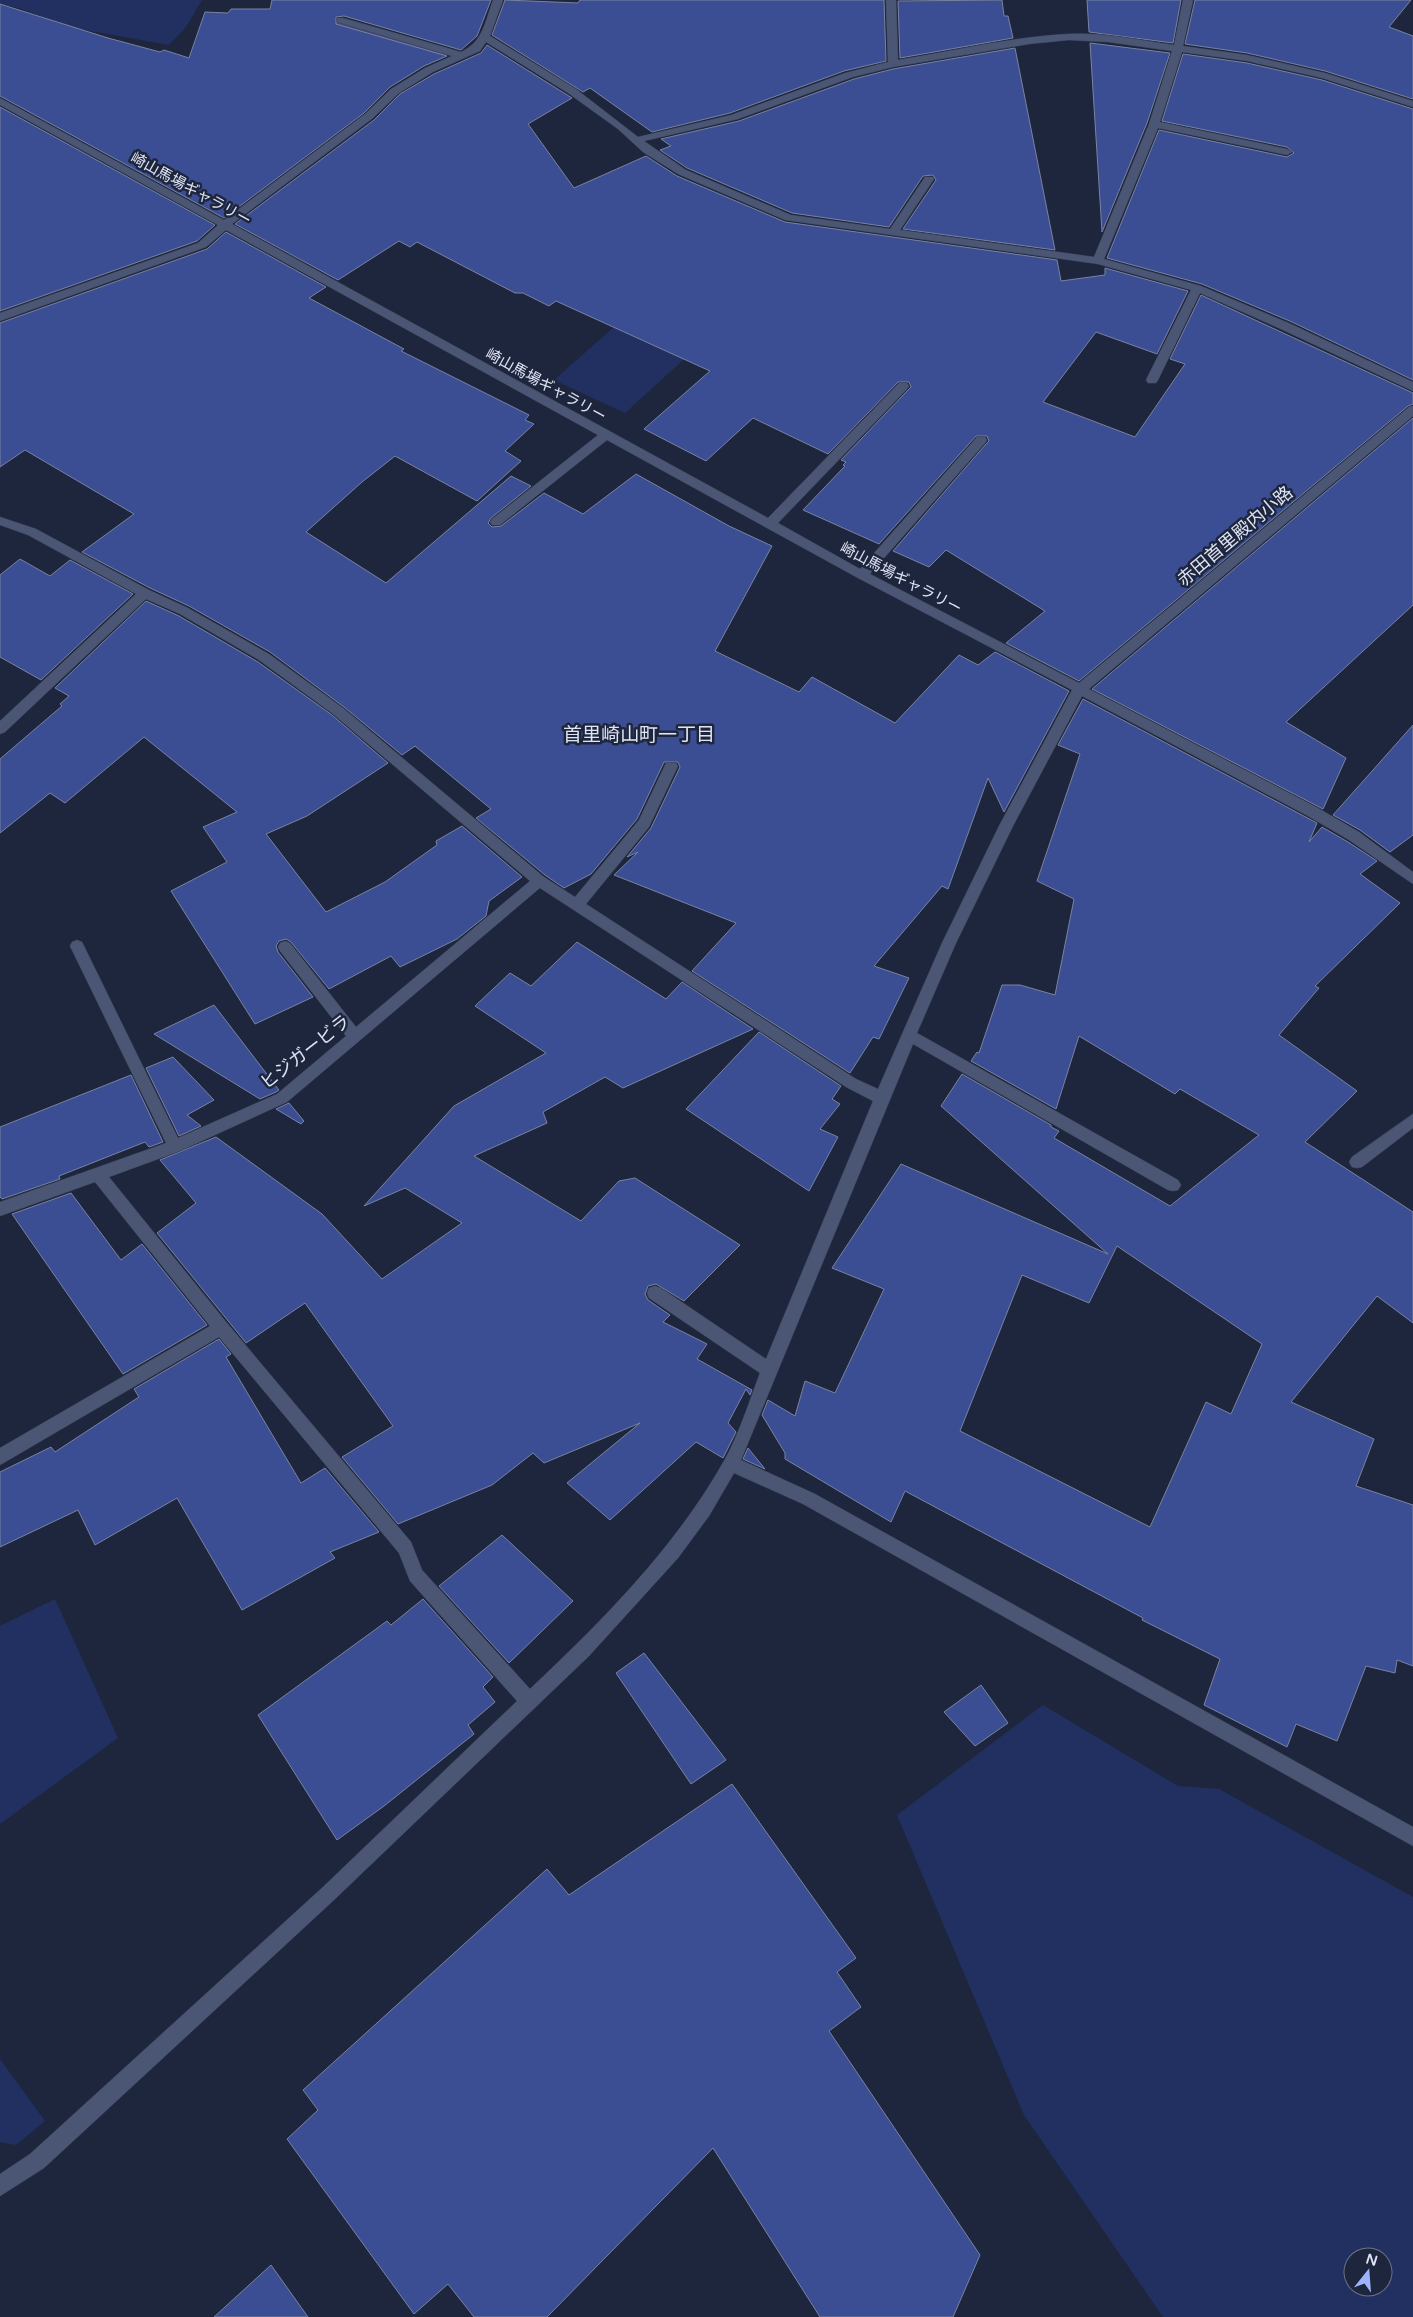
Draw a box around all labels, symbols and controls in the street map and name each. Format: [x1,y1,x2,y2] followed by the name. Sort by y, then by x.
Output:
[128,148,254,230] street label: 崎山馬場ギャラリー
[483,344,609,426] street label: 崎山馬場ギャラリー
[1173,481,1297,591] street label: 赤田首里殿内小路
[837,538,965,618] street label: 崎山馬場ギャラリー
[563,724,715,746] district label: 首里崎山町一丁目
[256,1010,354,1094] street label: ヒジガービラ
[1343,2247,1393,2297] north arrow
[1364,2250,1380,2270] text: N

